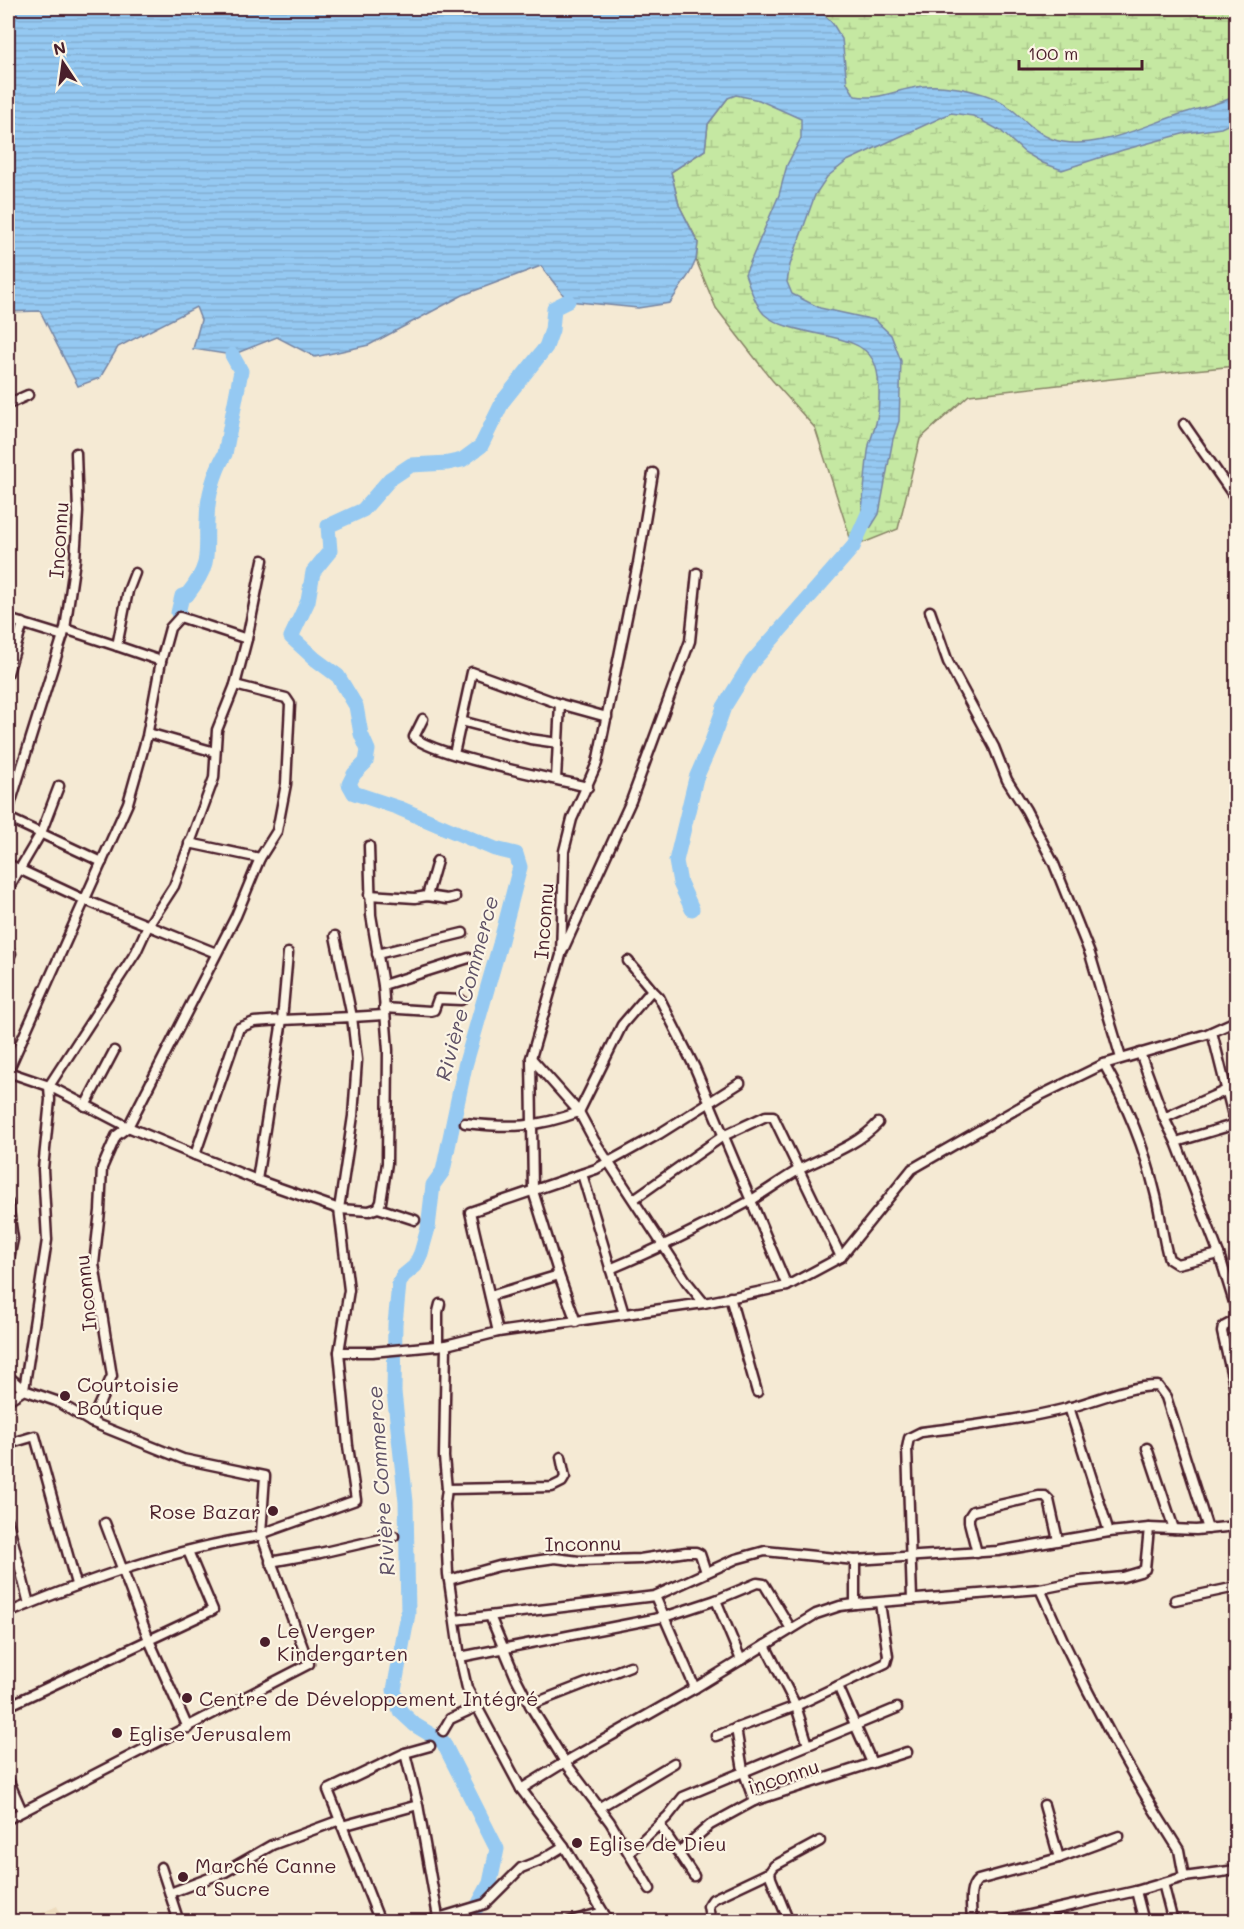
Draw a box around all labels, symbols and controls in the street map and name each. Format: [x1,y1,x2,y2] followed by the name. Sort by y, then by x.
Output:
[33,33,93,93] north arrow
[1019,33,1142,71] scale bar
[51,36,68,59] text: N
[1028,41,1078,65] text: 100 m
[42,501,74,579] street label: Inconnu
[527,882,559,960] street label: Inconnu
[428,893,504,1083] water label: Rivière Commerce
[68,1254,102,1332] street label: Inconnu
[77,1371,179,1420] place label: Courtoisie Boutique
[360,1385,400,1577] water label: Rivière Commerce
[58,1389,72,1403] marker: Courtoisie Boutique
[149,1498,261,1524] place label: Rose Bazar
[266,1504,280,1518] marker: Rose Bazar
[544,1529,622,1557] street label: Inconnu
[277,1617,408,1666] place label: Le Verger Kindergarten
[258,1635,272,1649] marker: Le Verger Kindergarten
[199,1685,538,1711] place label: Centre de Développement Intégré
[180,1691,194,1705] marker: Centre de Développement Intégré
[129,1720,292,1746] place label: Eglise Jerusalem
[110,1726,124,1740] marker: Eglise Jerusalem
[744,1752,822,1800] street label: inconnu
[589,1830,726,1856] place label: Eglise de Dieu
[570,1836,584,1850] marker: Eglise de Dieu
[195,1852,337,1901] place label: Marché Canne a Sucre
[176,1870,190,1884] marker: Marché Canne a Sucre

